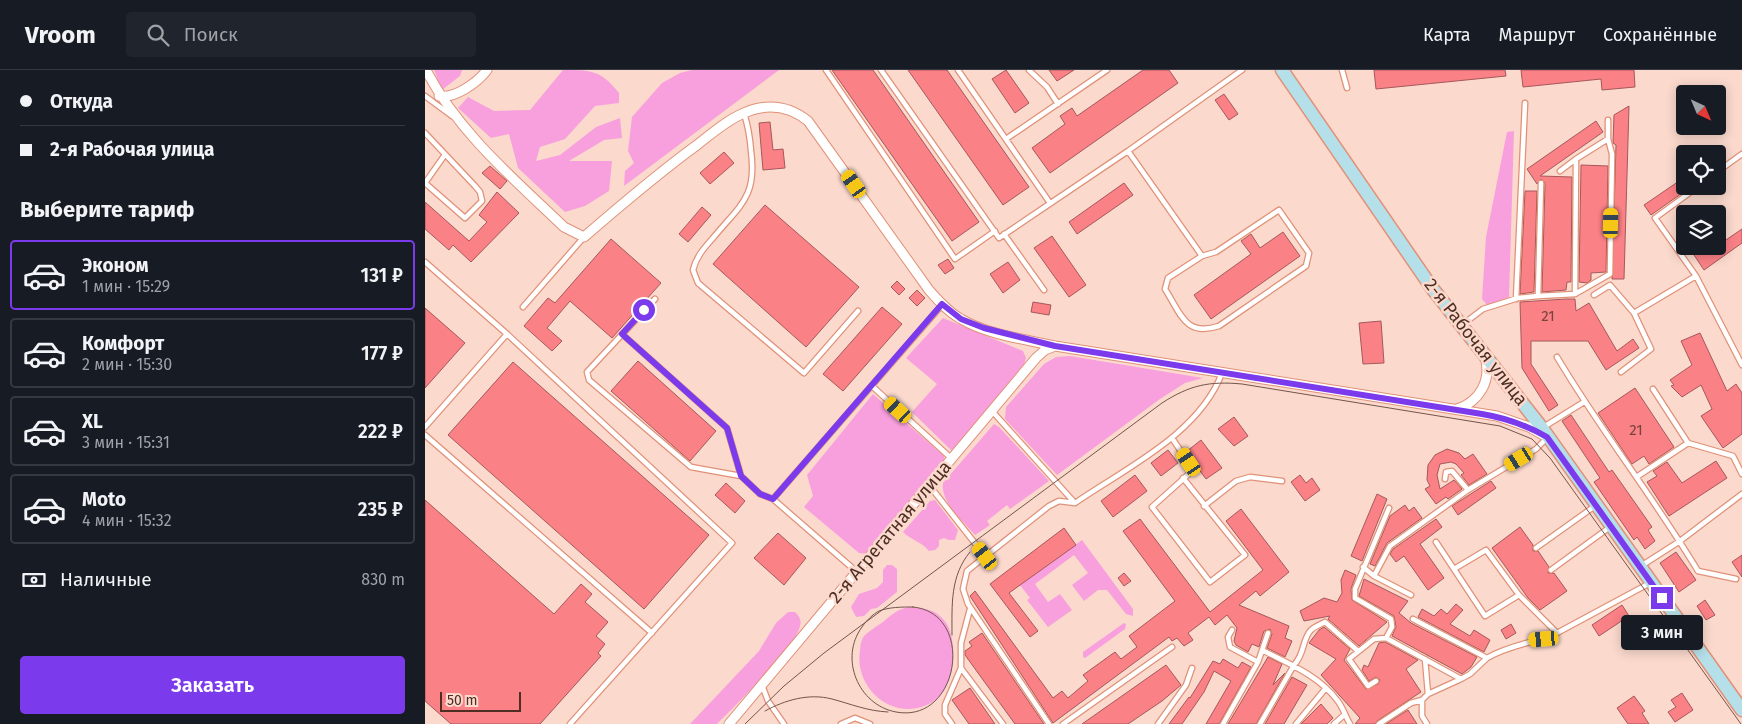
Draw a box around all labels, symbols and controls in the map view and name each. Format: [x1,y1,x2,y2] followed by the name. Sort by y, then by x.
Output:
[126,12,476,57] search box
[25,21,96,49] text: Vroom
[144,21,172,49] icon: search
[184,23,238,46] text: Поиск
[1423,24,1471,46] text: Карта
[1499,24,1575,46] text: Маршрут
[1603,24,1717,46] text: Сохранённые
[1676,85,1726,135] north arrow
[1676,85,1726,255] map controls
[50,90,113,113] text: Откуда
[50,138,214,161] text: 2-я Рабочая улица
[1676,145,1726,195] button: locate
[839,167,868,201] car
[20,196,195,223] text: Выберите тариф
[1676,205,1726,255] button: layers
[1603,208,1618,238] car
[22,253,67,298] icon: car
[82,254,149,277] text: Эконом
[361,264,403,287] text: 131 ₽
[1420,274,1532,410] street label: 2-я Рабочая улица
[82,277,170,296] text: 1 мин · 15:29
[633,299,655,321] route start
[1541,307,1555,325] house number: 21
[22,331,67,376] icon: car
[82,332,164,355] text: Комфорт
[361,342,403,365] text: 177 ₽
[82,355,172,374] text: 2 мин · 15:30
[881,394,914,426] car
[22,409,67,454] icon: car
[82,410,103,433] text: XL
[358,420,403,443] text: 222 ₽
[1629,421,1643,439] house number: 21
[82,433,170,452] text: 3 мин · 15:31
[1174,445,1203,479] car
[1502,445,1535,473] car
[824,456,956,608] street label: 2-я Агрегатная улица
[22,487,67,532] icon: car
[82,488,126,511] text: Moto
[358,498,403,521] text: 235 ₽
[82,511,172,530] text: 4 мин · 15:32
[969,540,1000,572] car
[20,566,48,594] icon: cash
[60,568,152,591] text: Наличные
[361,570,405,589] text: 830 m
[1651,587,1673,609] route end
[1621,616,1703,650] callout: 3 мин
[1641,623,1683,642] text: 3 мин
[1528,630,1559,648] car
[20,656,405,714] button: Заказать
[440,689,521,712] scale bar
[447,692,478,709] text: 50 m

